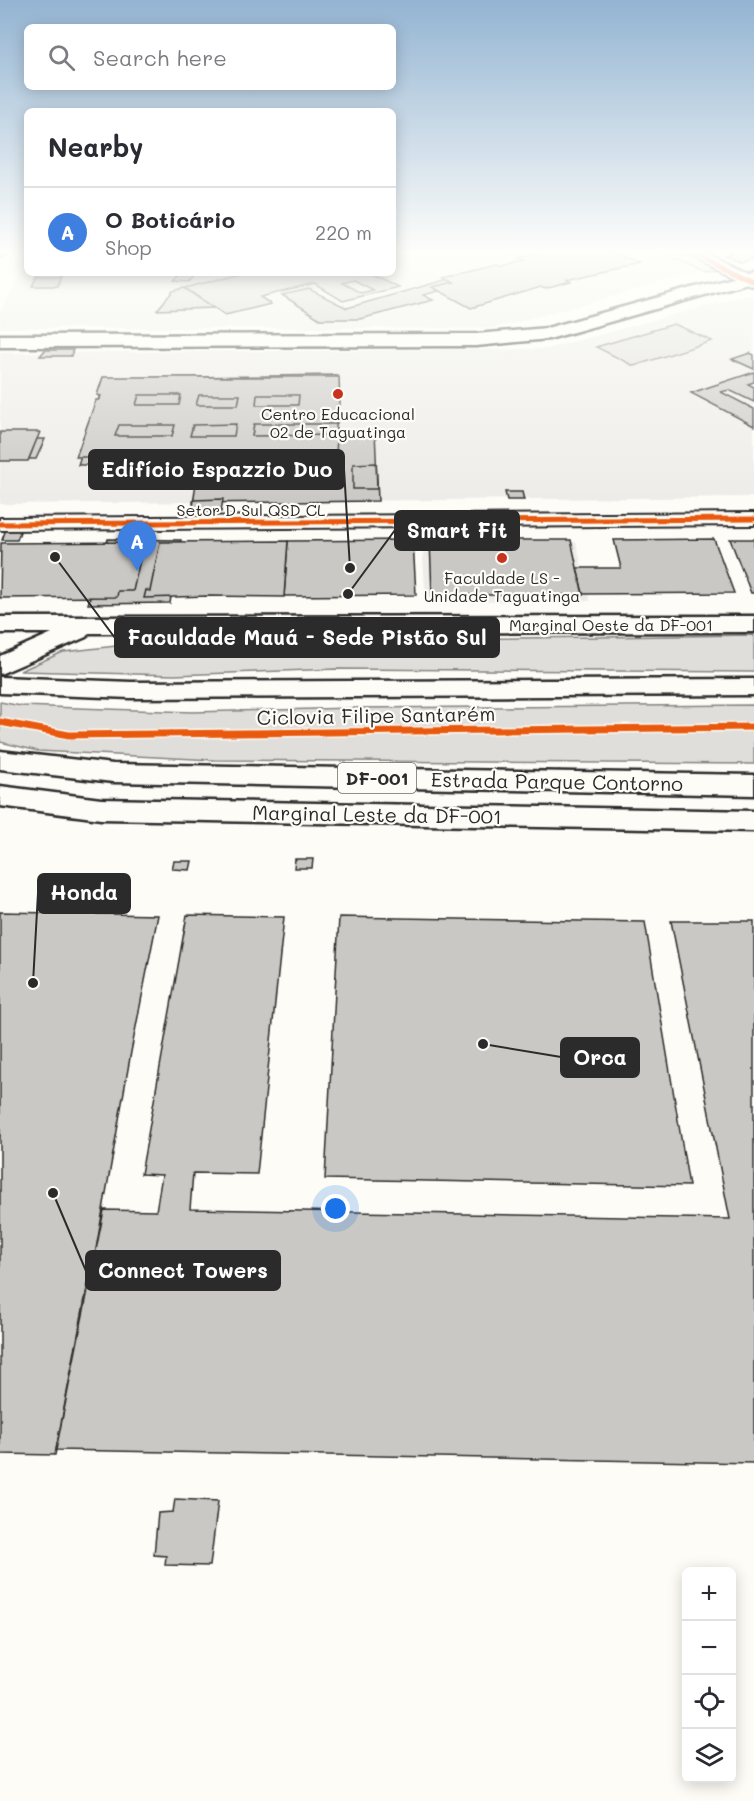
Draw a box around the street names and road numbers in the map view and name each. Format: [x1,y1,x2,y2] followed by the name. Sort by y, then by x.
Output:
[176,499,326,520] street label: Setor D Sul QSD CL
[509,614,713,635] street label: Marginal Oeste da DF-001
[256,700,496,730] street label: Ciclovia Filipe Santarém
[338,763,416,793] road number: DF-001
[431,766,683,796] street label: Estrada Parque Contorno
[252,799,502,829] street label: Marginal Leste da DF-001

